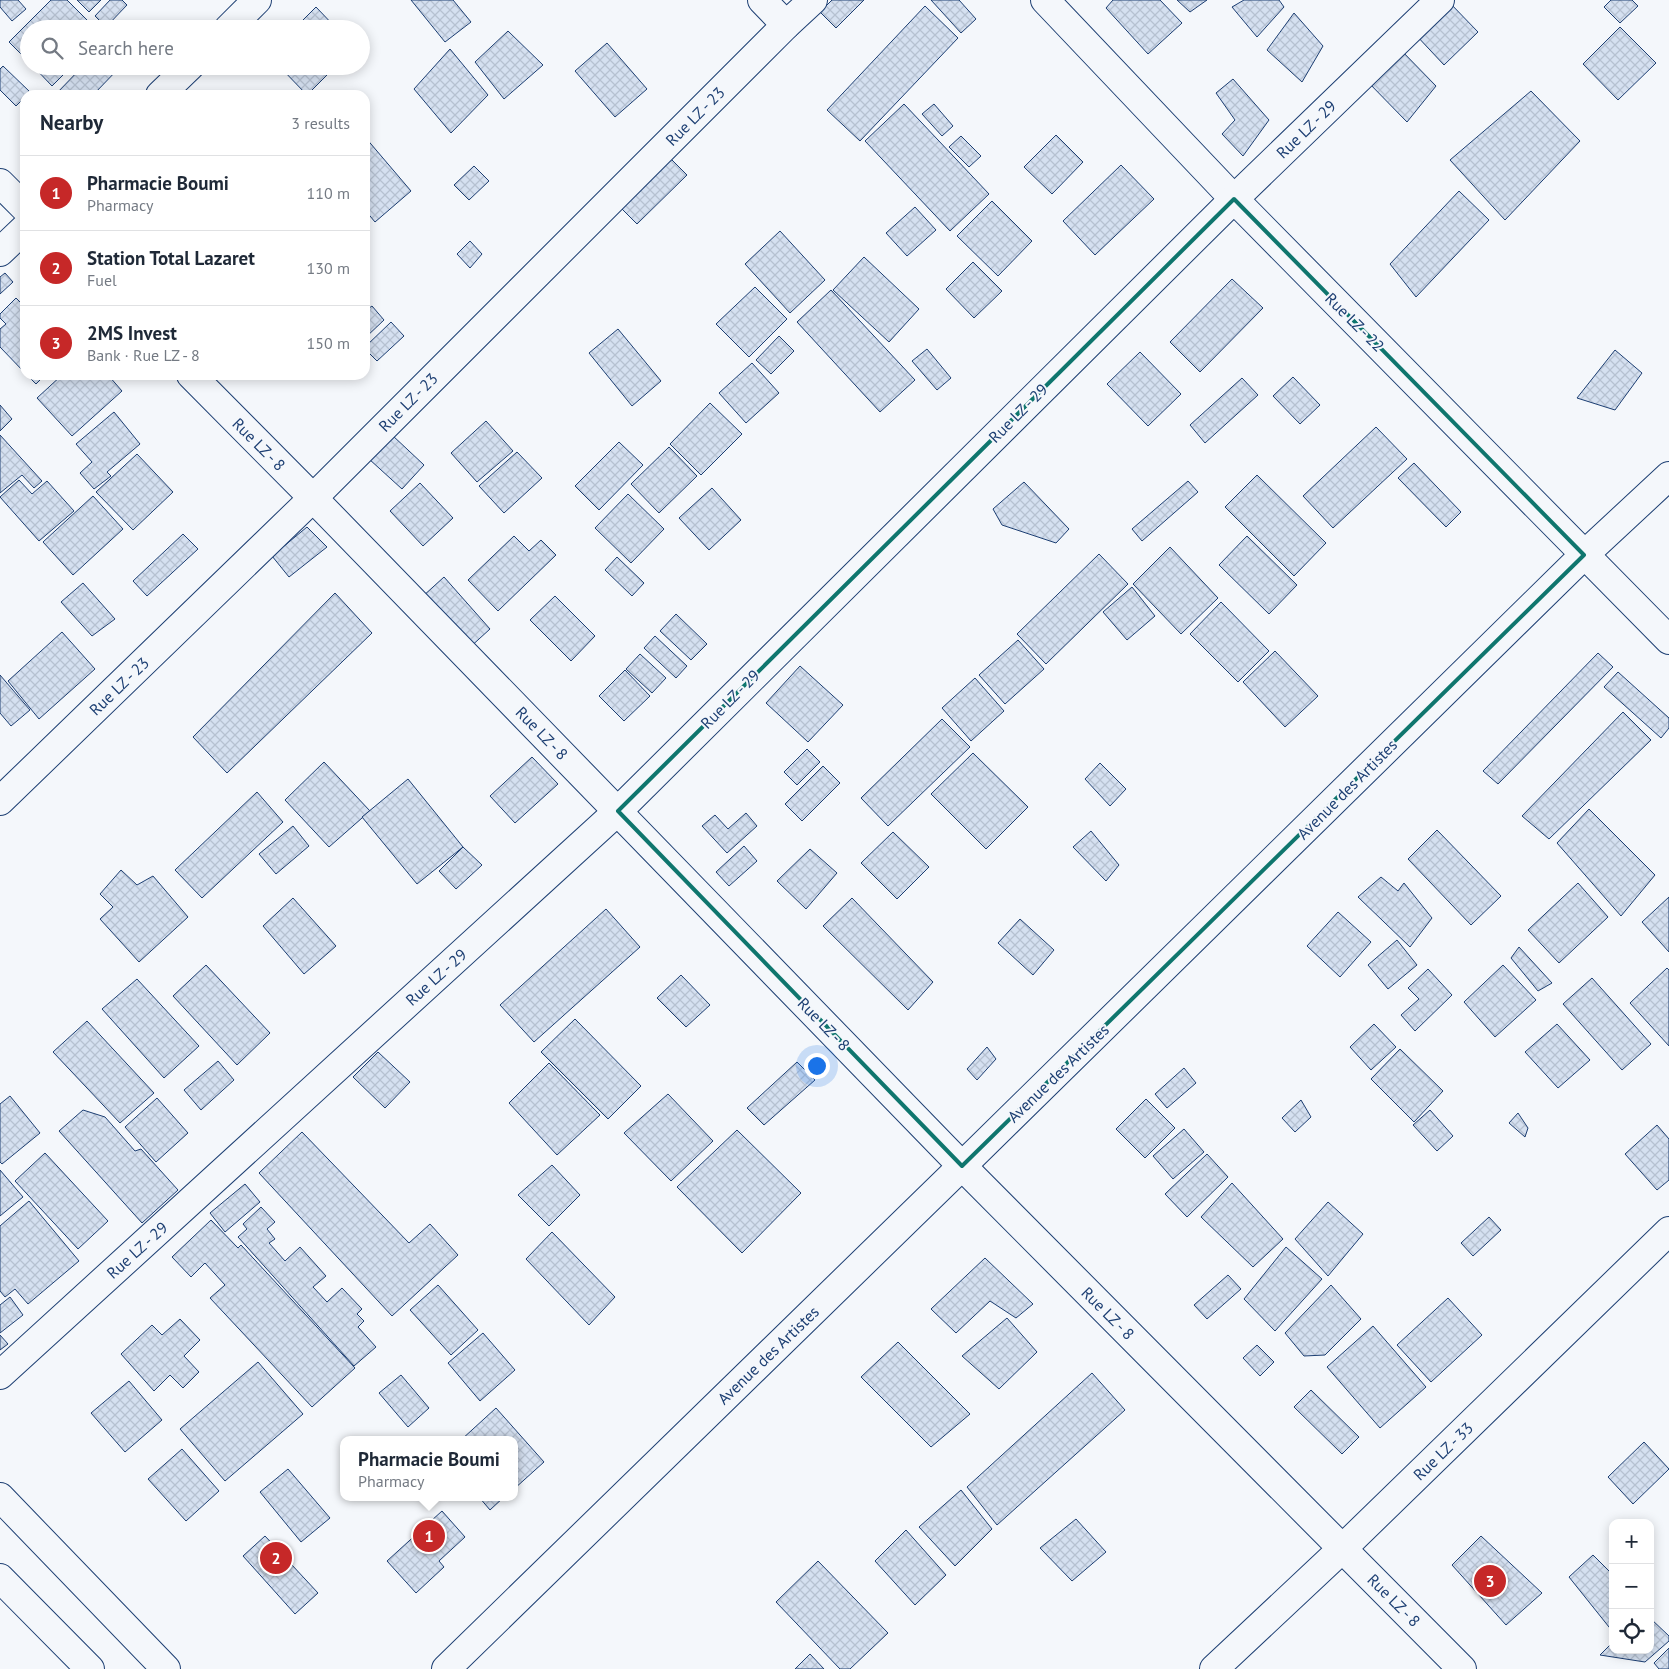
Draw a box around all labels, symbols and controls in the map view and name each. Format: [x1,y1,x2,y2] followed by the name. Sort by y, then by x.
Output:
[20,20,370,75] search box
[38,34,66,62] icon: search
[78,36,174,60] text: Search here
[661,82,729,150] street label: Rue LZ - 23
[1272,96,1340,162] street label: Rue LZ - 29
[40,109,103,136] text: Nearby
[291,113,350,133] text: 3 results
[87,171,229,195] text: Pharmacie Boumi
[51,183,61,203] text: 1
[307,183,350,203] text: 110 m
[87,195,153,215] text: Pharmacy
[87,246,255,270] text: Station Total Lazaret
[51,258,61,278] text: 2
[307,258,350,278] text: 130 m
[87,270,117,290] text: Fuel
[1321,288,1389,356] street label: Rue LZ - 22
[87,321,177,345] text: 2MS Invest
[51,333,61,353] text: 3
[307,333,350,353] text: 150 m
[87,345,200,365] text: Bank · Rue LZ - 8
[374,368,442,436] street label: Rue LZ - 23
[984,379,1052,447] street label: Rue LZ - 29
[228,413,290,475] street label: Rue LZ - 8
[85,653,153,719] street label: Rue LZ - 23
[696,665,764,733] street label: Rue LZ - 29
[512,702,572,764] street label: Rue LZ - 8
[1293,735,1401,843] street label: Avenue des Artistes
[401,944,471,1010] street label: Rue LZ - 29
[794,993,854,1055] street label: Rue LZ - 8
[1003,1019,1113,1126] street label: Avenue des Artistes
[804,1053,830,1079] your location
[102,1217,172,1283] street label: Rue LZ - 29
[1077,1282,1139,1344] street label: Rue LZ - 8
[713,1301,823,1408] street label: Avenue des Artistes
[1409,1418,1477,1484] street label: Rue LZ - 33
[340,1436,518,1501] popup
[358,1447,500,1471] text: Pharmacie Boumi
[358,1471,425,1491] text: Pharmacy
[413,1517,445,1555] pin: 1
[1609,1519,1654,1654] map controls
[1609,1519,1654,1564] button: +
[260,1539,292,1577] pin: 2
[1474,1562,1506,1600] pin: 3
[1609,1564,1654,1609] button: −
[1363,1569,1425,1631] street label: Rue LZ - 8
[1609,1609,1654,1654] button: locate

